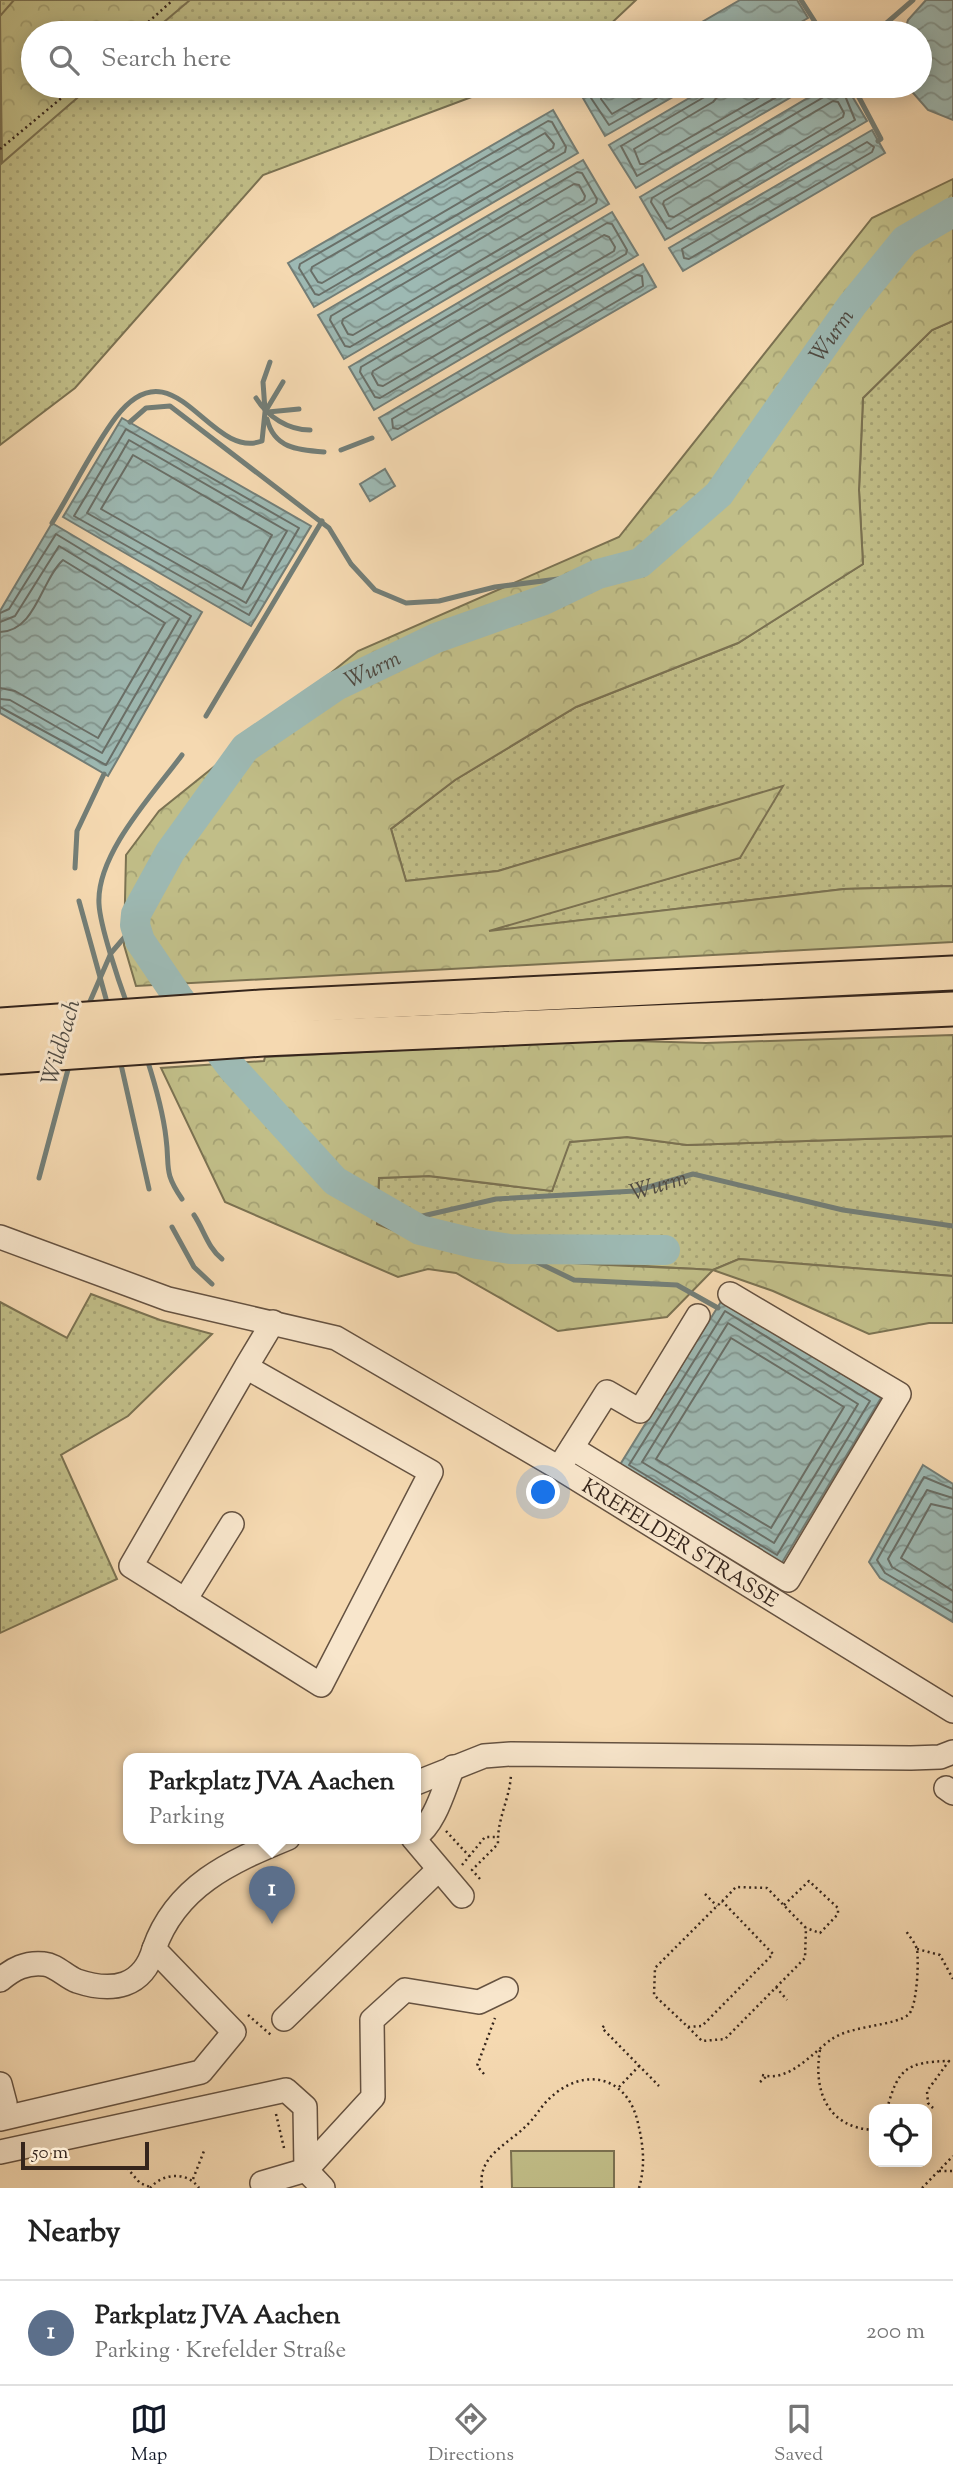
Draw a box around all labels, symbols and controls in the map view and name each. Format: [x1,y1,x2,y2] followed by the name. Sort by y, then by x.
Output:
[21,21,932,98] search box
[45,41,83,79] icon: search
[101,41,231,78] text: Search here
[802,302,864,370] water label: Wurm
[340,643,408,699] water label: Wurm
[34,996,90,1089] water label: Wildbach
[626,1162,692,1211] water label: Wurm
[575,1472,783,1617] street label: KREFELDER STRASSE
[526,1475,560,1509] your location
[123,1753,421,1844] popup
[149,1764,395,1801] text: Parkplatz JVA Aachen
[149,1801,224,1834] text: Parking
[249,1866,295,1924] pin: 1
[869,2104,932,2167] map controls
[869,2104,932,2167] button: locate
[21,2139,149,2171] scale bar
[32,2140,68,2167] text: 50 m
[28,2212,120,2255] text: Nearby
[95,2298,340,2335] text: Parkplatz JVA Aachen
[47,2316,55,2349] text: 1
[866,2316,925,2349] text: 200 m
[95,2335,346,2368] text: Parking · Krefelder Straße
[130,2400,168,2469] tab: Map
[428,2400,514,2469] tab: Directions
[774,2400,823,2469] tab: Saved

